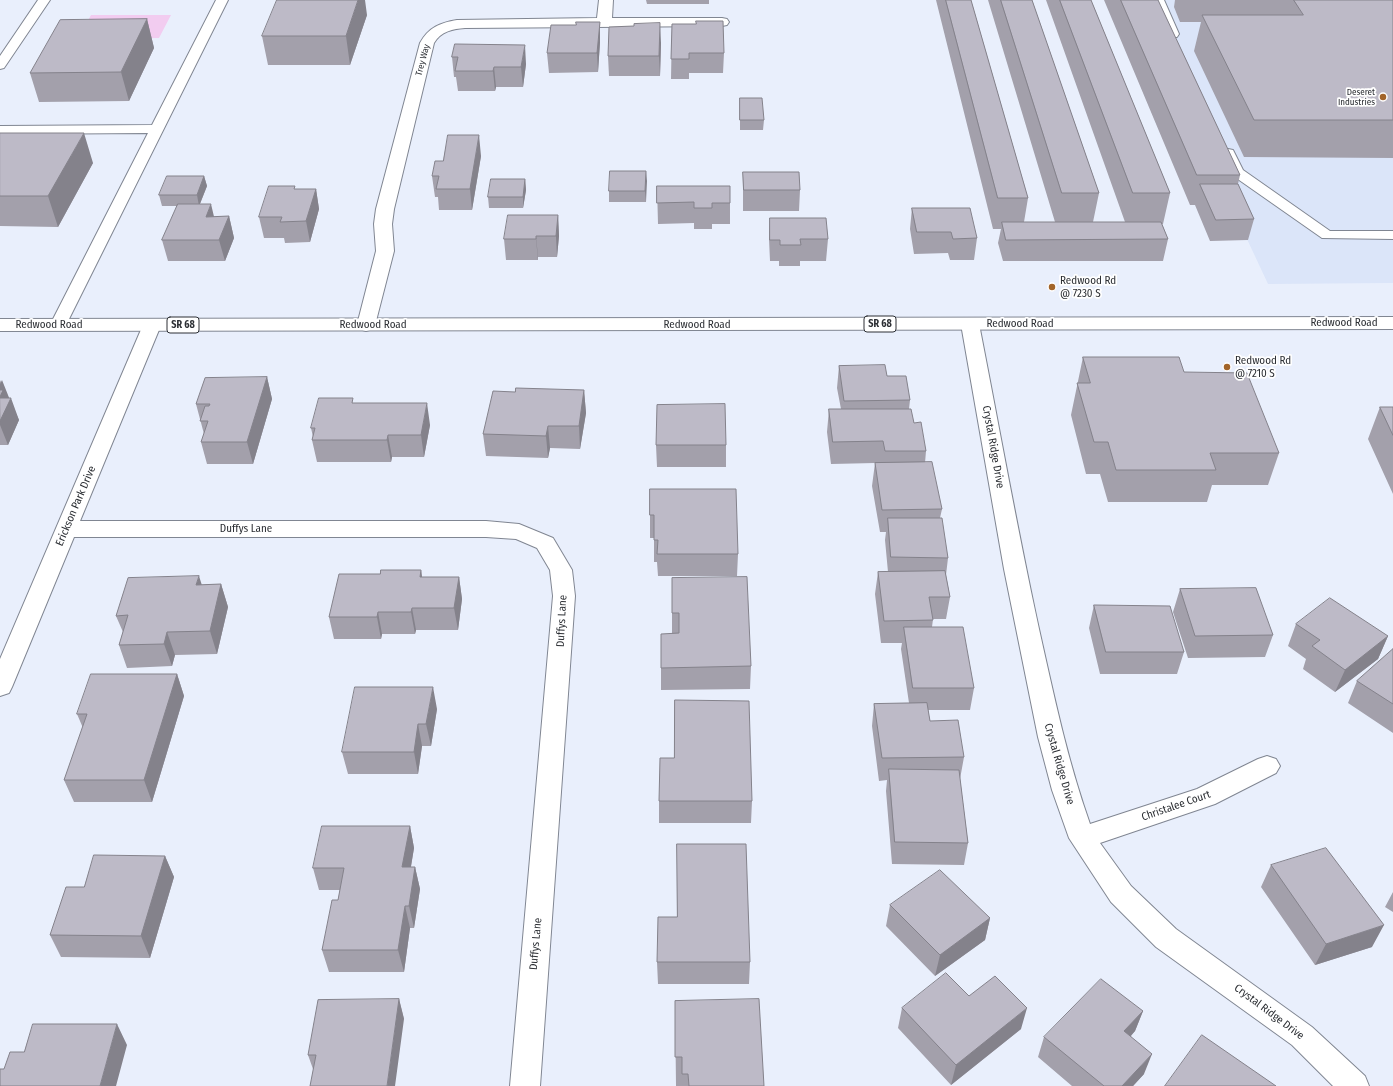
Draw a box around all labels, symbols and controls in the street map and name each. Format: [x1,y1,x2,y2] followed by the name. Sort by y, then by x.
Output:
[414,43,432,77] street label: Trey Way
[1338,87,1375,108] place label: Deseret Industries
[1378,92,1388,102] marker: Deseret Industries
[1060,274,1116,300] place label: Redwood Rd @ 7230 S
[1047,282,1057,292] marker: Redwood Rd @ 7230 S
[864,316,896,332] road number: SR 68
[1310,316,1378,330] street label: Redwood Road
[167,317,199,333] road number: SR 68
[986,317,1054,331] street label: Redwood Road
[15,318,83,332] street label: Redwood Road
[339,318,407,332] street label: Redwood Road
[663,318,731,332] street label: Redwood Road
[1235,354,1291,380] place label: Redwood Rd @ 7210 S
[1222,362,1232,372] marker: Redwood Rd @ 7210 S
[979,404,1007,490] street label: Crystal Ridge Drive
[53,464,99,548] street label: Erickson Park Drive
[220,522,272,536] street label: Duffys Lane
[554,594,570,648] street label: Duffys Lane
[1041,722,1077,806] street label: Crystal Ridge Drive
[1140,788,1212,824] street label: Christalee Court
[527,917,545,971] street label: Duffys Lane
[1231,981,1307,1043] street label: Crystal Ridge Drive

